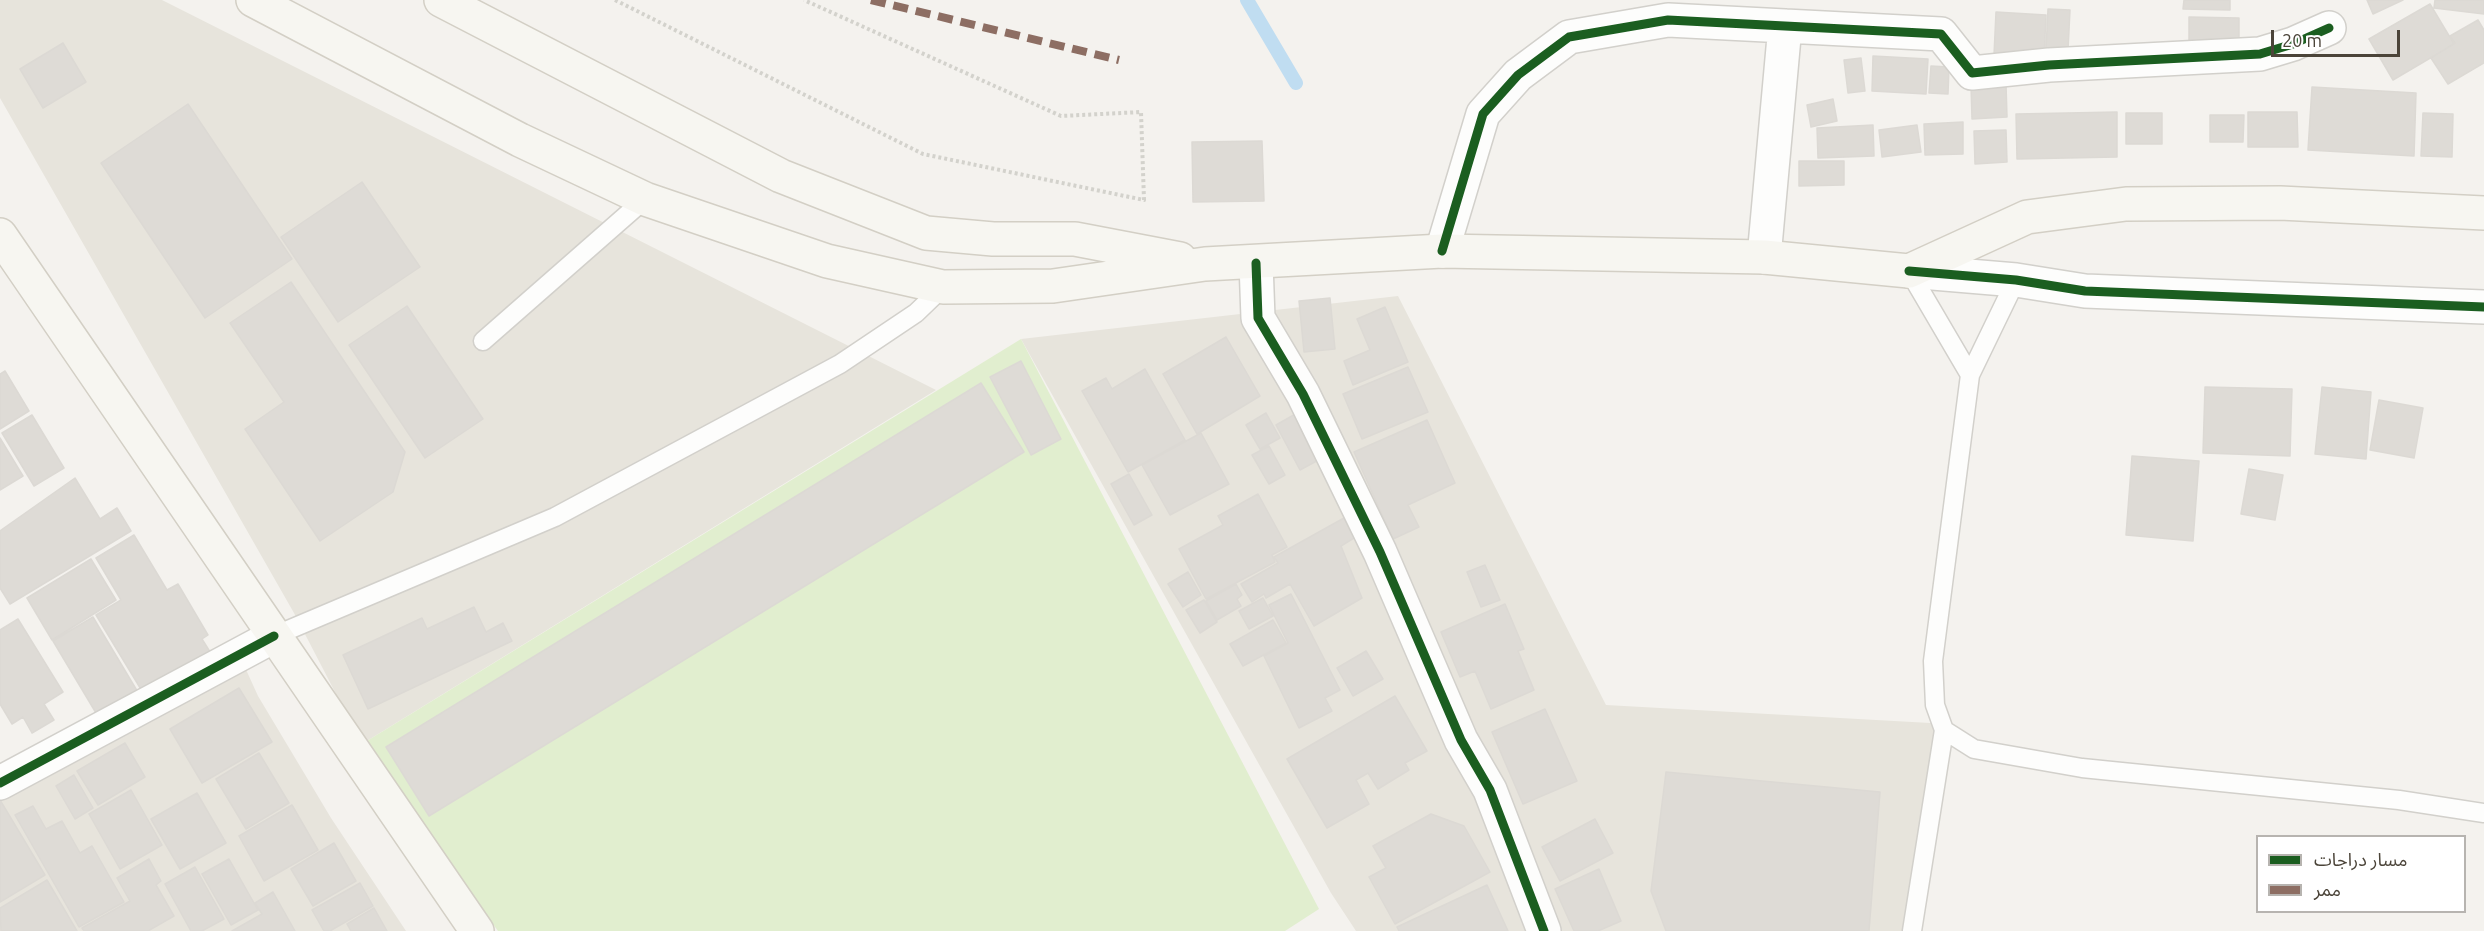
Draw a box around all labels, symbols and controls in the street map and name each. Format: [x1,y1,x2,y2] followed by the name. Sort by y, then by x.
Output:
[2274,18,2403,56] scale bar
[2282,30,2322,50] text: 20 m
[2256,835,2466,913] legend
[2314,849,2407,869] text: مسار دراجات
[2314,879,2341,899] text: ممر

